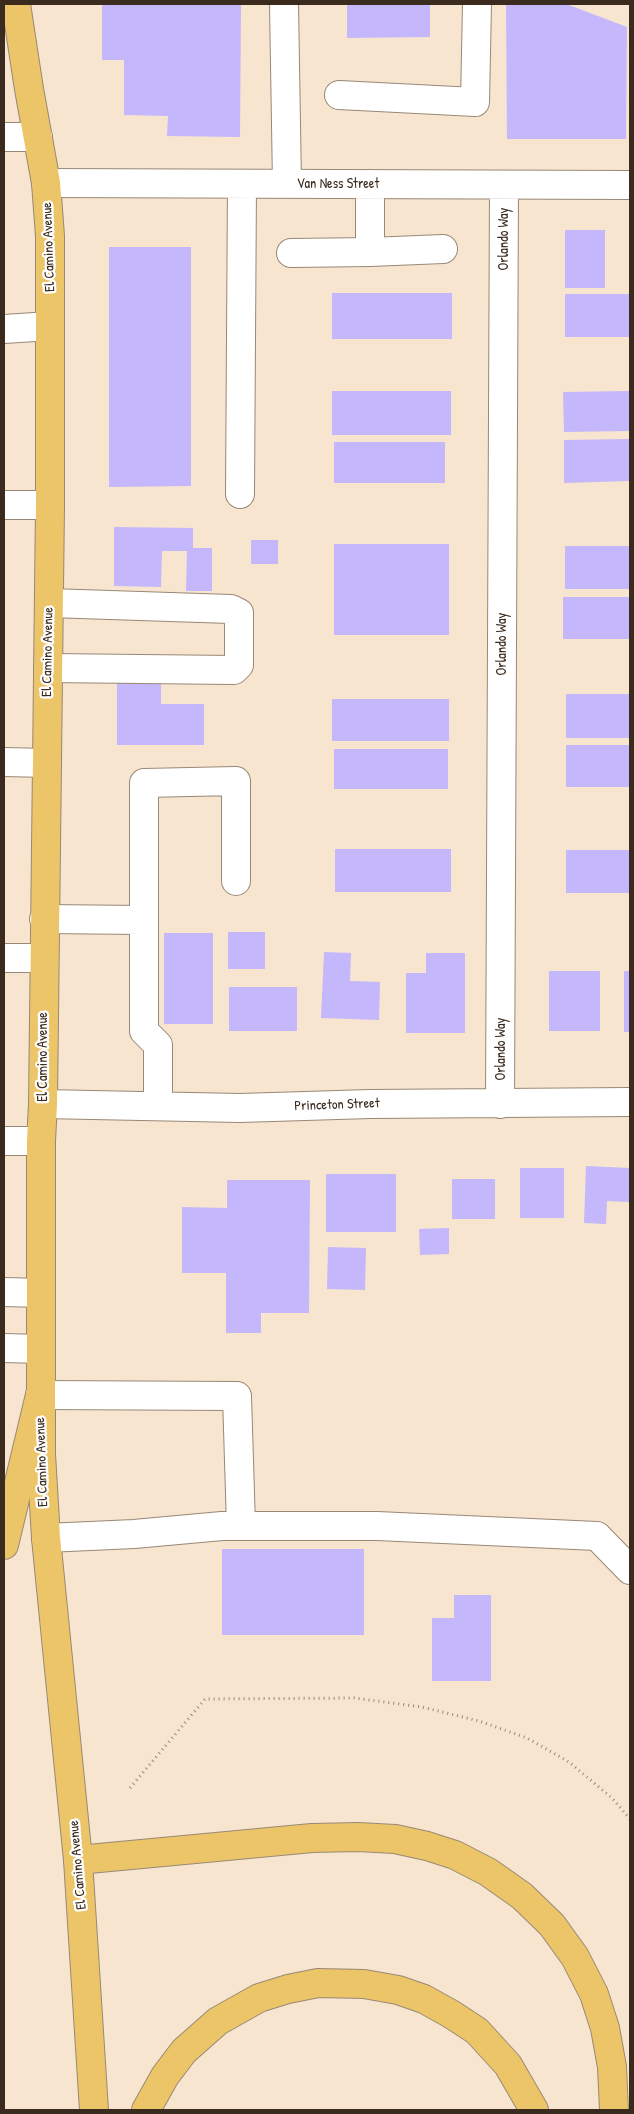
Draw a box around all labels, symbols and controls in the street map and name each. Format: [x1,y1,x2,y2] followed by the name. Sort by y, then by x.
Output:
[297,176,379,192] street label: Van Ness Street
[39,202,59,292] street label: El Camino Avenue
[496,207,512,271] street label: Orlando Way
[39,607,57,697] street label: El Camino Avenue
[494,612,510,676] street label: Orlando Way
[35,1012,51,1102] street label: El Camino Avenue
[493,1017,509,1081] street label: Orlando Way
[294,1095,380,1115] street label: Princeton Street
[32,1417,52,1507] street label: El Camino Avenue
[66,1820,90,1910] street label: El Camino Avenue

